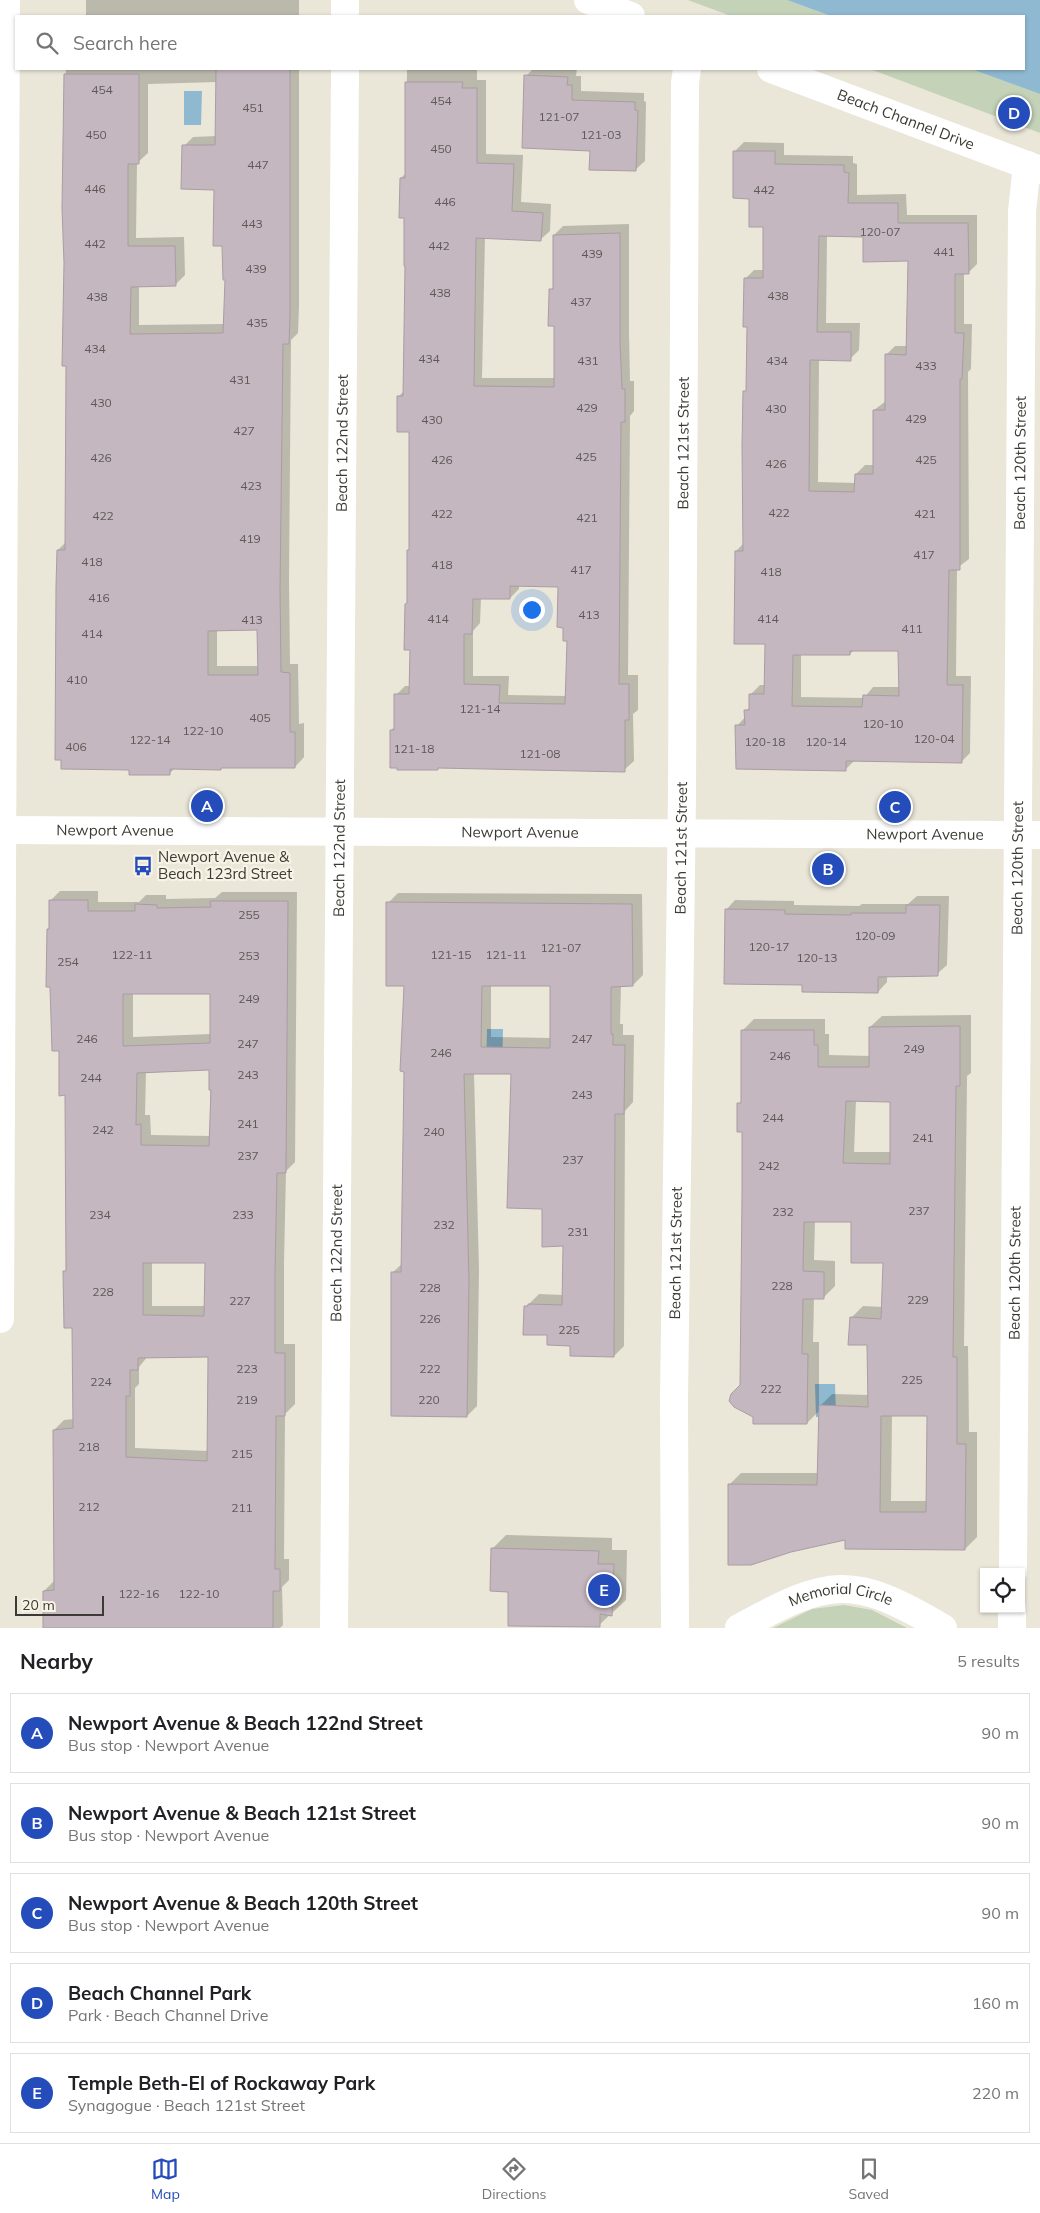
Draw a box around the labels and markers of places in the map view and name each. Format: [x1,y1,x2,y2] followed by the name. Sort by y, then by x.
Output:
[998,94,1030,132] pin: D
[191,787,223,825] pin: A
[879,788,911,826] pin: C
[158,847,292,883] place label: Newport Avenue & Beach 123rd Street
[812,850,844,888] pin: B
[132,855,154,877] bus stop icon: Newport Avenue & Beach 123rd Street
[588,1571,620,1609] pin: E

